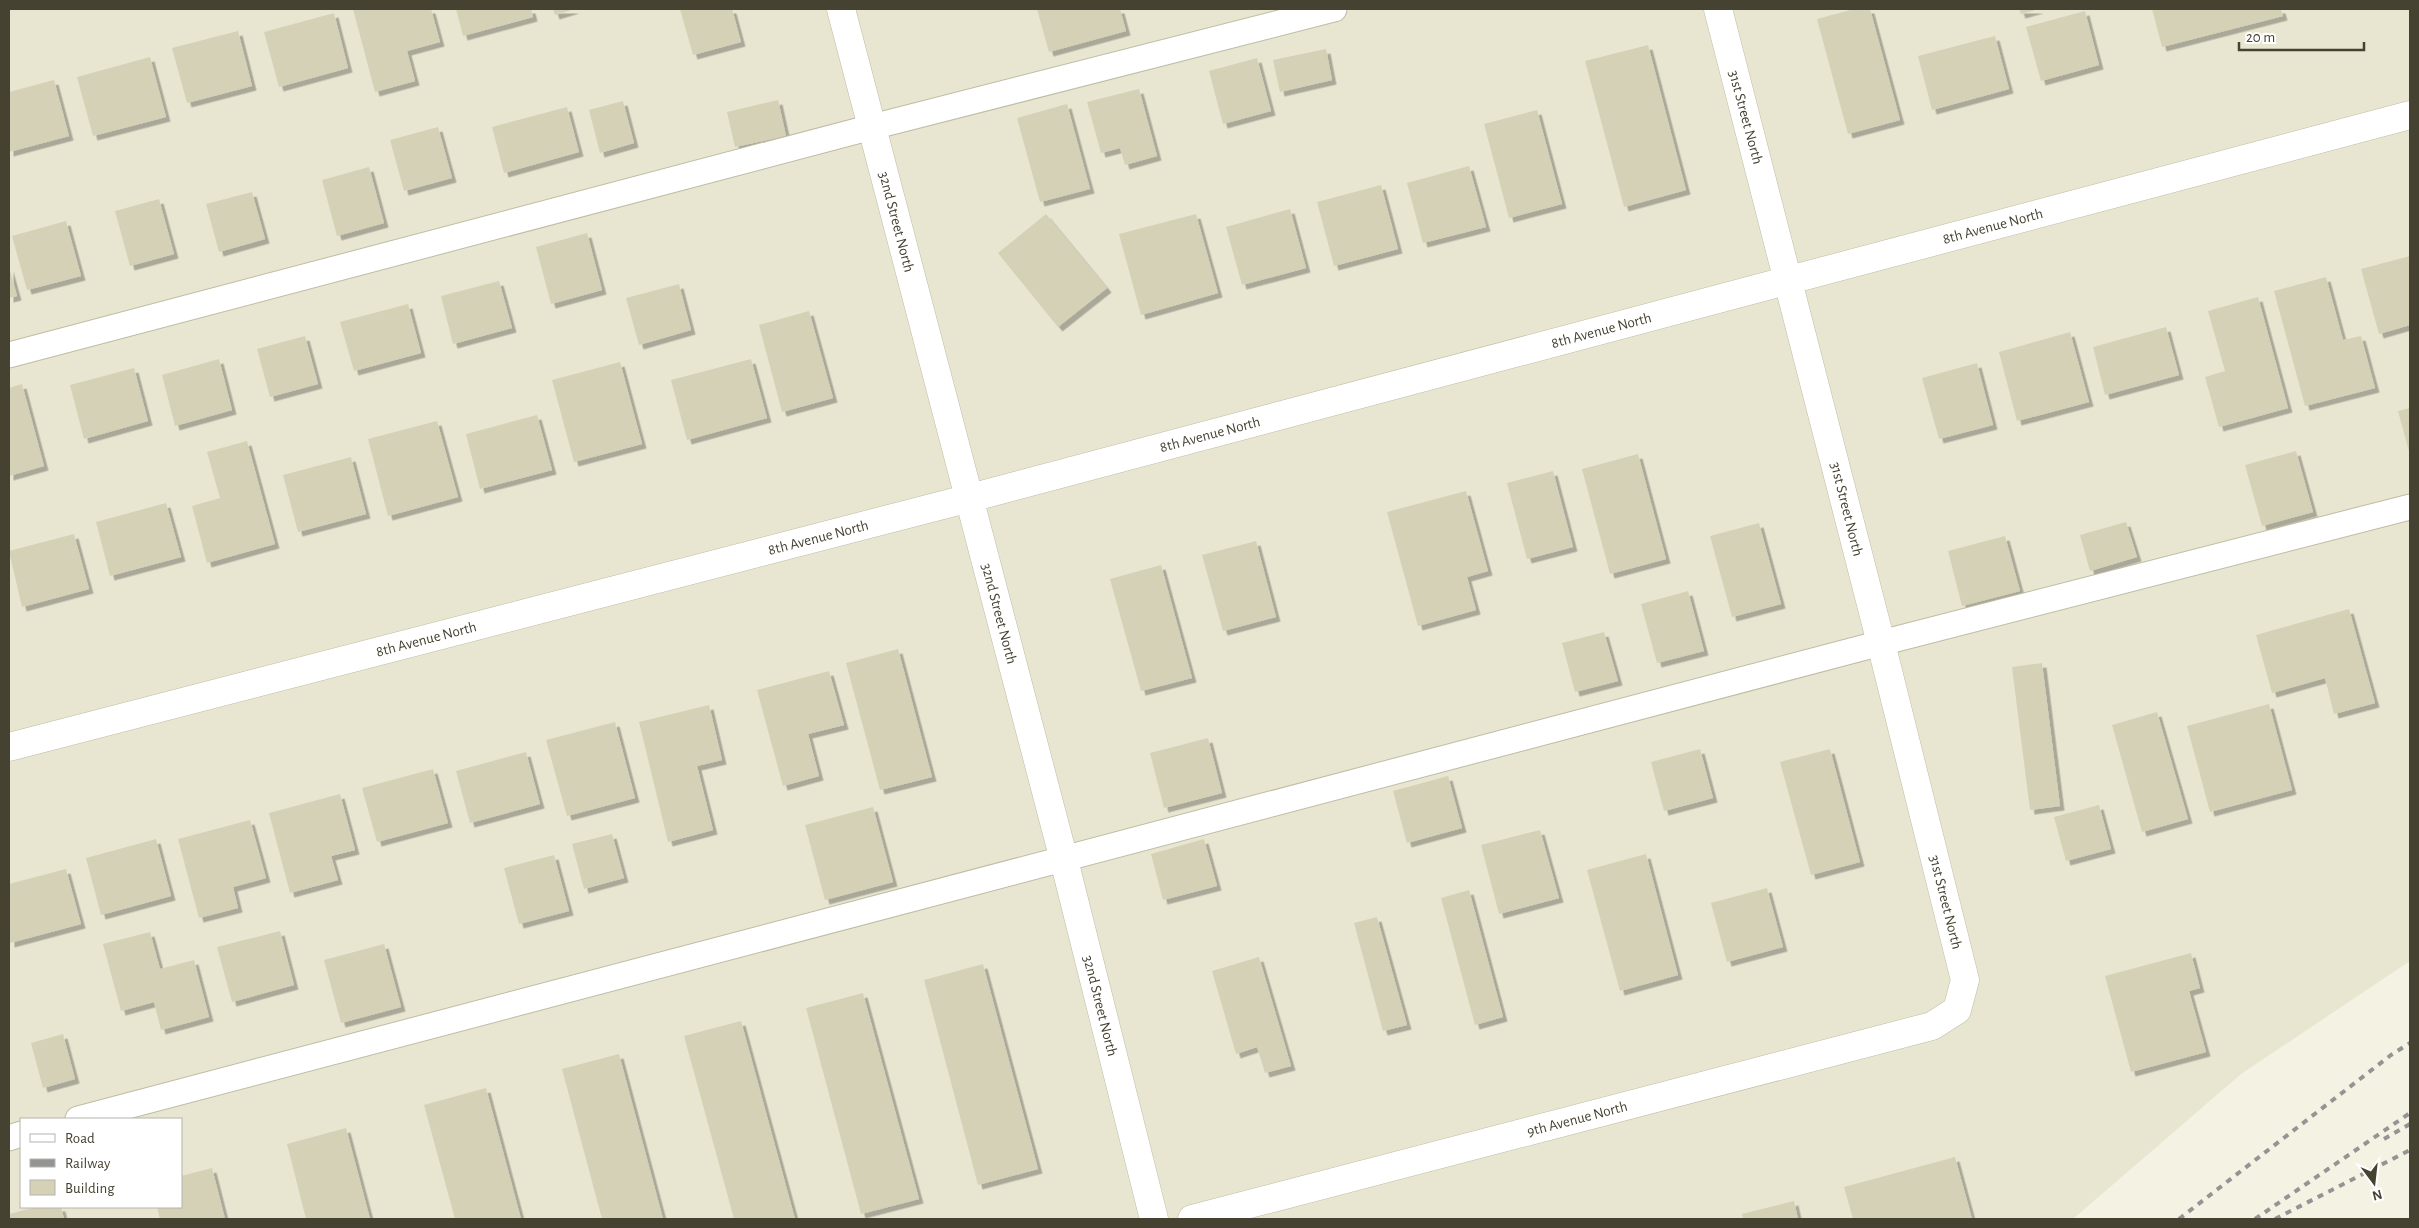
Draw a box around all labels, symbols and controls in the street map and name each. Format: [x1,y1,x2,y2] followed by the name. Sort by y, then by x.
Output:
[2239,20,2364,52] scale bar
[2246,30,2275,45] text: 20 m
[1726,69,1765,166] street label: 31st Street North
[876,170,917,274] street label: 32nd Street North
[1941,206,2045,247] street label: 8th Avenue North
[1550,310,1653,351] street label: 8th Avenue North
[1158,414,1262,455] street label: 8th Avenue North
[1828,460,1865,558] street label: 31st Street North
[767,518,870,558] street label: 8th Avenue North
[979,562,1019,666] street label: 32nd Street North
[375,619,478,660] street label: 8th Avenue North
[1927,853,1964,951] street label: 31st Street North
[1080,954,1120,1058] street label: 32nd Street North
[1525,1099,1629,1139] street label: 9th Avenue North
[20,1118,182,1208] legend
[65,1131,95,1146] text: Road
[65,1156,111,1171] text: Railway
[2349,1158,2399,1208] north arrow
[65,1181,115,1196] text: Building
[2371,1187,2384,1203] text: N

